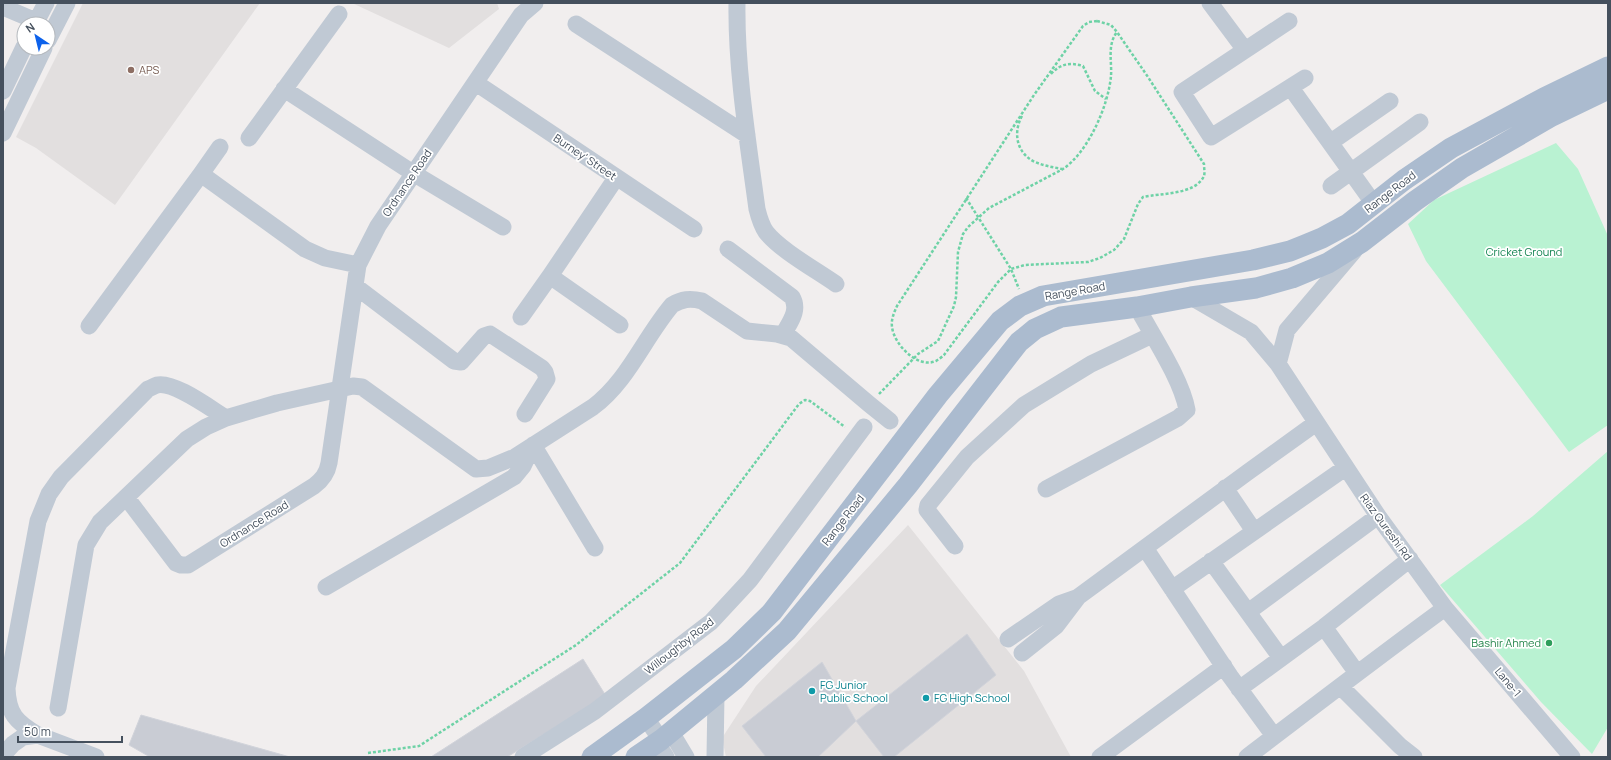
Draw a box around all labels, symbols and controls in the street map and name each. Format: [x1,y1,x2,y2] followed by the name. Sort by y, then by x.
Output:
[16,16,56,56] north arrow
[22,19,38,36] text: N
[139,62,160,77] place label: APS
[126,65,136,75] marker: APS
[551,130,620,183] street label: Burney' Street
[379,146,435,219] street label: Ordnance Road
[1361,167,1418,216] street label: Range Road
[1486,244,1562,259] park label: Cricket Ground
[1044,278,1106,303] street label: Range Road
[1357,490,1416,563] street label: Riaz Qureshi Rd
[818,491,867,548] street label: Range Road
[217,497,291,551] street label: Ordnance Road
[641,614,716,677] street label: Willoughby Road
[1471,635,1541,650] place label: Bashir Ahmed
[1544,638,1554,648] marker: Bashir Ahmed
[1492,664,1525,699] street label: Lane-1
[820,677,888,705] place label: FG Junior Public School
[807,686,817,696] marker: FG Junior Public School
[934,690,1010,705] place label: FG High School
[921,693,931,703] marker: FG High School
[18,718,122,744] scale bar
[24,723,51,740] text: 50 m

